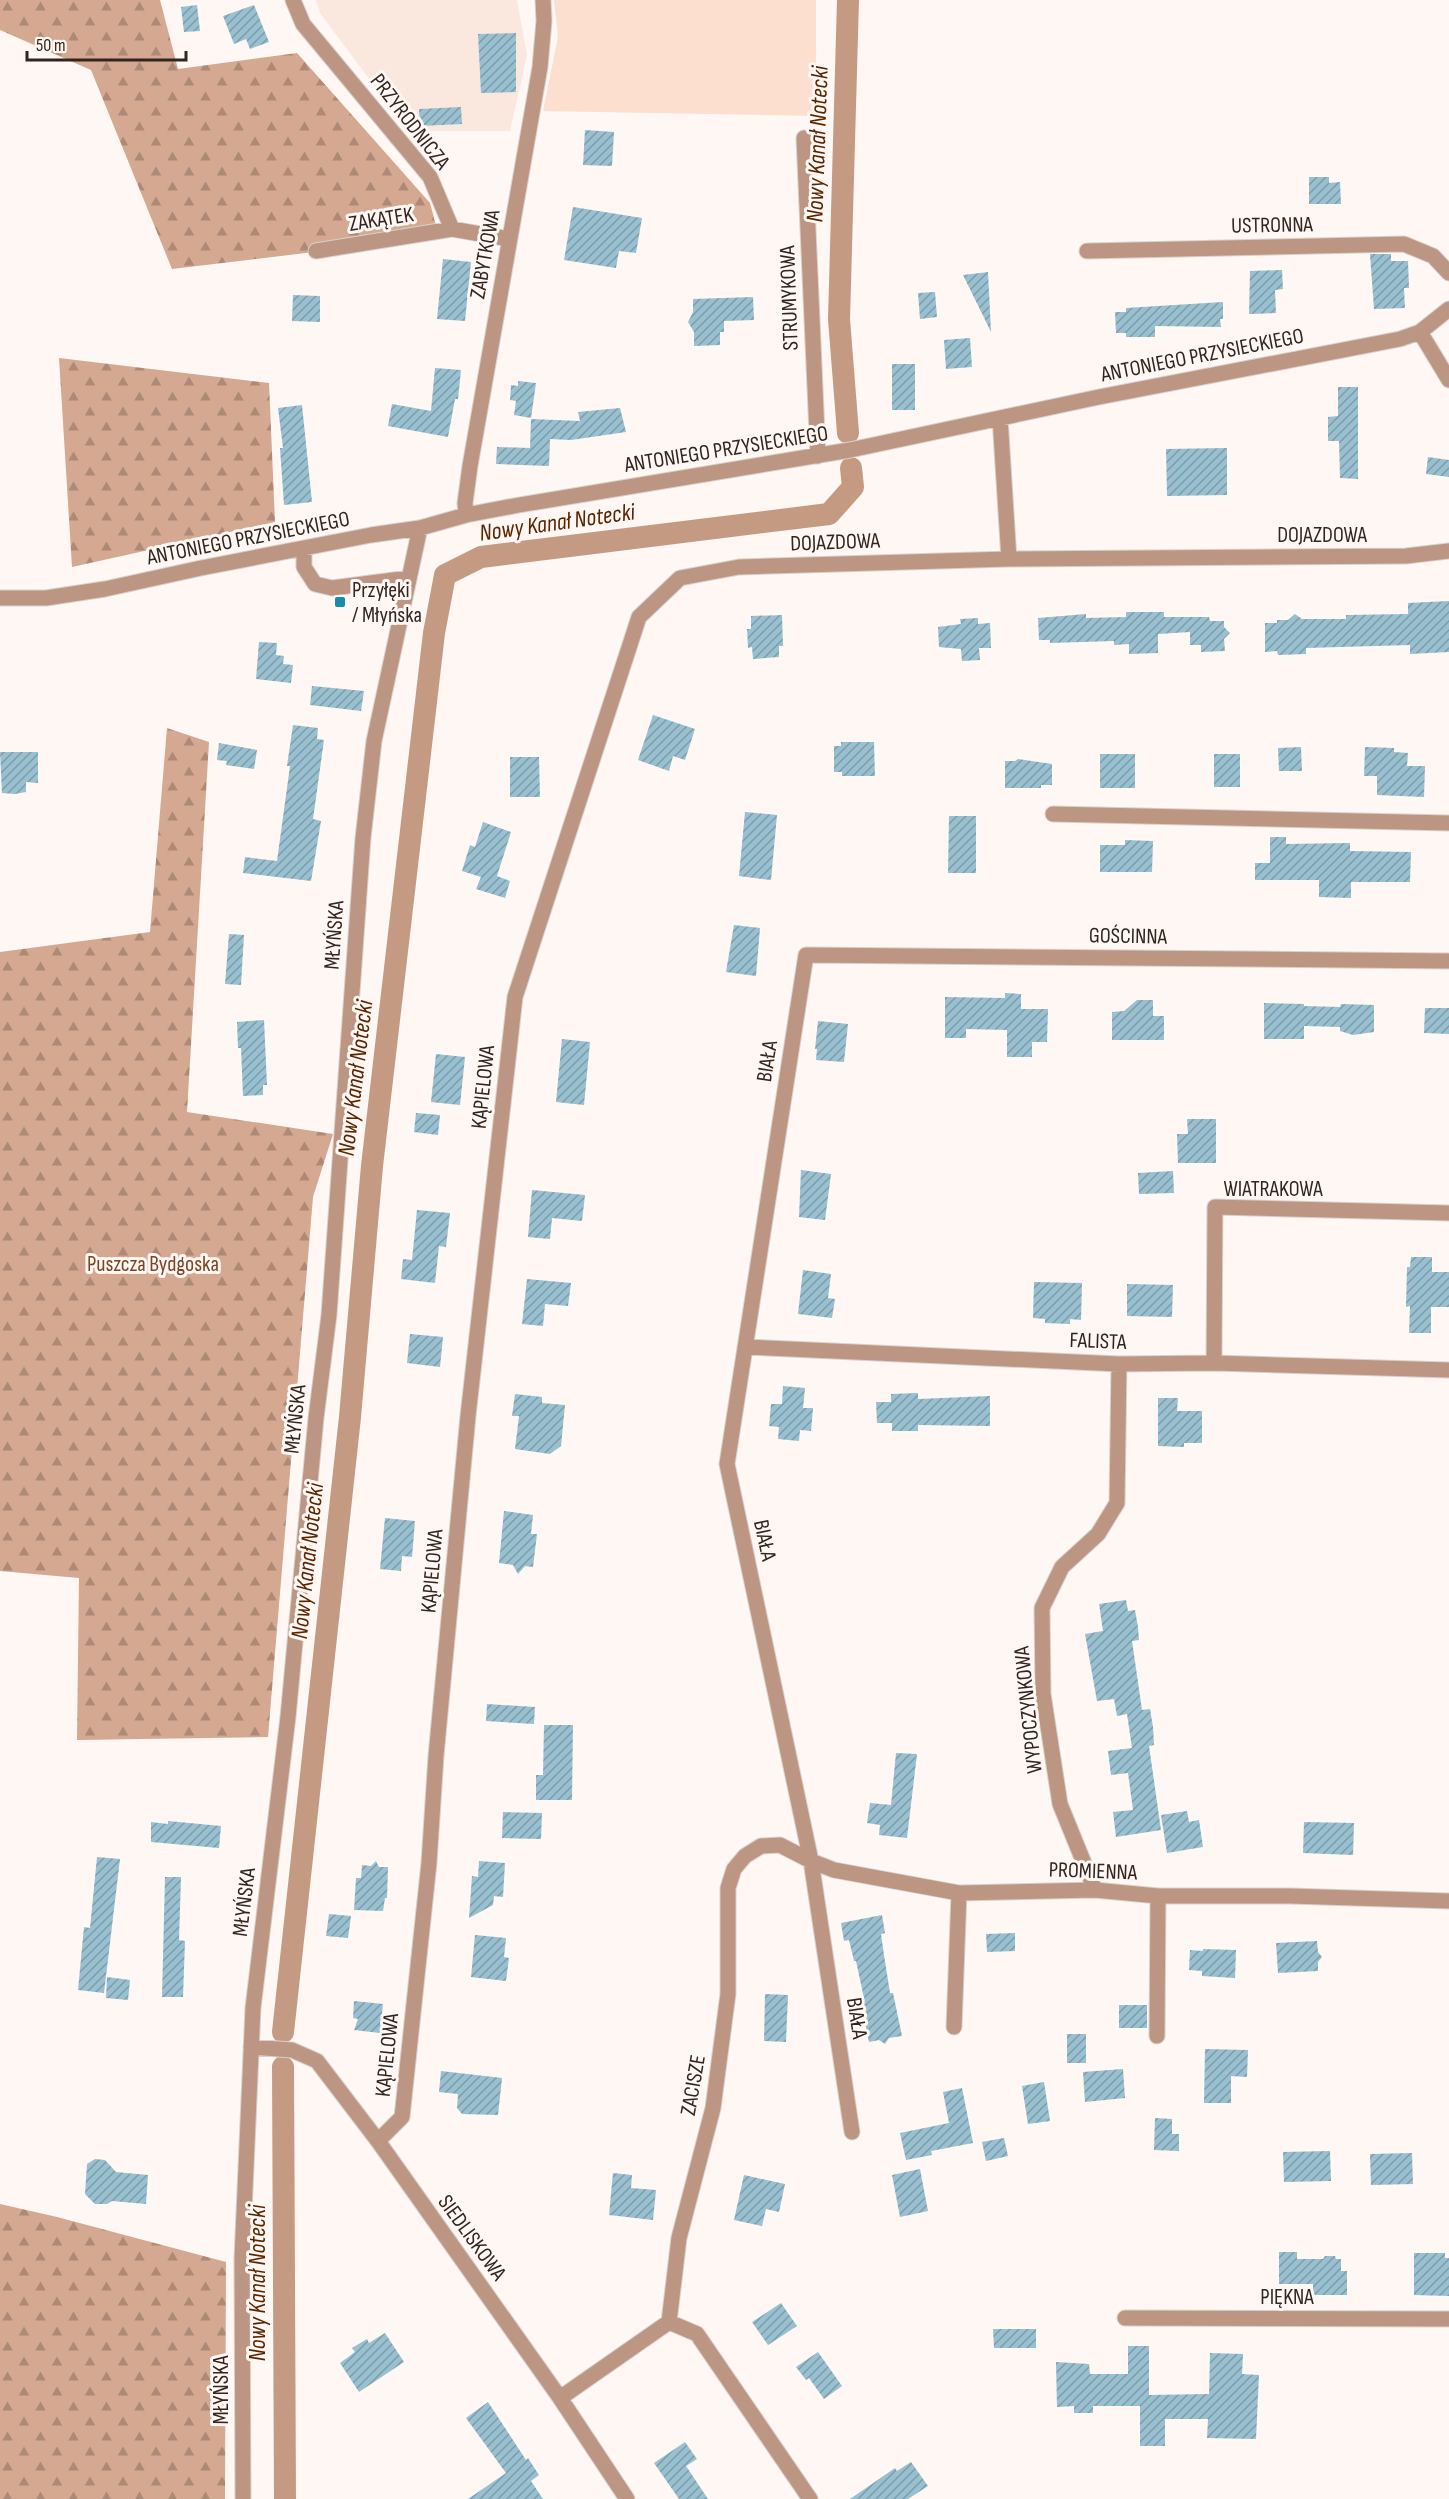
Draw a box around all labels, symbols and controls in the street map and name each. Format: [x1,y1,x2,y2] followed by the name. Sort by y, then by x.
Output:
[27,24,186,62] scale bar
[36,35,66,56] text: 50 m
[800,65,835,223] water label: Nowy Kanał Notecki
[364,69,456,176] street label: PRZYRODNICZA
[347,201,415,238] street label: ZAKĄTEK
[464,207,507,301] street label: ZABYTKOWA
[1231,211,1314,240] street label: USTRONNA
[774,244,805,351] street label: STRUMYKOWA
[1098,323,1306,389] street label: ANTONIEGO PRZYSIECKIEGO
[622,420,830,479] street label: ANTONIEGO PRZYSIECKIEGO
[478,497,637,548] water label: Nowy Kanał Notecki
[144,506,352,572] street label: ANTONIEGO PRZYSIECKIEGO
[1277,522,1367,549] street label: DOJAZDOWA
[790,527,881,558] street label: DOJAZDOWA
[352,577,422,629] place label: Przyłęki / Młyńska
[333,595,347,609] marker: Przyłęki / Młyńska
[319,899,350,971] street label: MŁYŃSKA
[1089,922,1168,951] street label: GOŚCINNA
[332,998,380,1158] water label: Nowy Kanał Notecki
[751,1038,784,1084] street label: BIAŁA
[466,1043,501,1130] street label: KĄPIELOWA
[1223,1176,1323,1203] street label: WIATRAKOWA
[87,1251,219,1278] park label: Puszcza Bydgoska
[1069,1327,1127,1356] street label: FALISTA
[278,1383,313,1455] street label: MŁYŃSKA
[285,1481,330,1640] water label: Nowy Kanał Notecki
[747,1517,782,1564] street label: BIAŁA
[415,1528,450,1614] street label: KĄPIELOWA
[1008,1644,1049,1775] street label: WYPOCZYNKOWA
[1048,1856,1138,1887] street label: PROMIENNA
[227,1866,262,1938] street label: MŁYŃSKA
[840,1996,873,2041] street label: BIAŁA
[370,2011,405,2098] street label: KĄPIELOWA
[675,2053,712,2118] street label: ZACISZE
[432,2190,512,2286] street label: SIEDLISKOWA
[243,2204,272,2361] water label: Nowy Kanał Notecki
[1260,2284,1314,2311] street label: PIĘKNA
[208,2355,235,2425] street label: MŁYŃSKA

